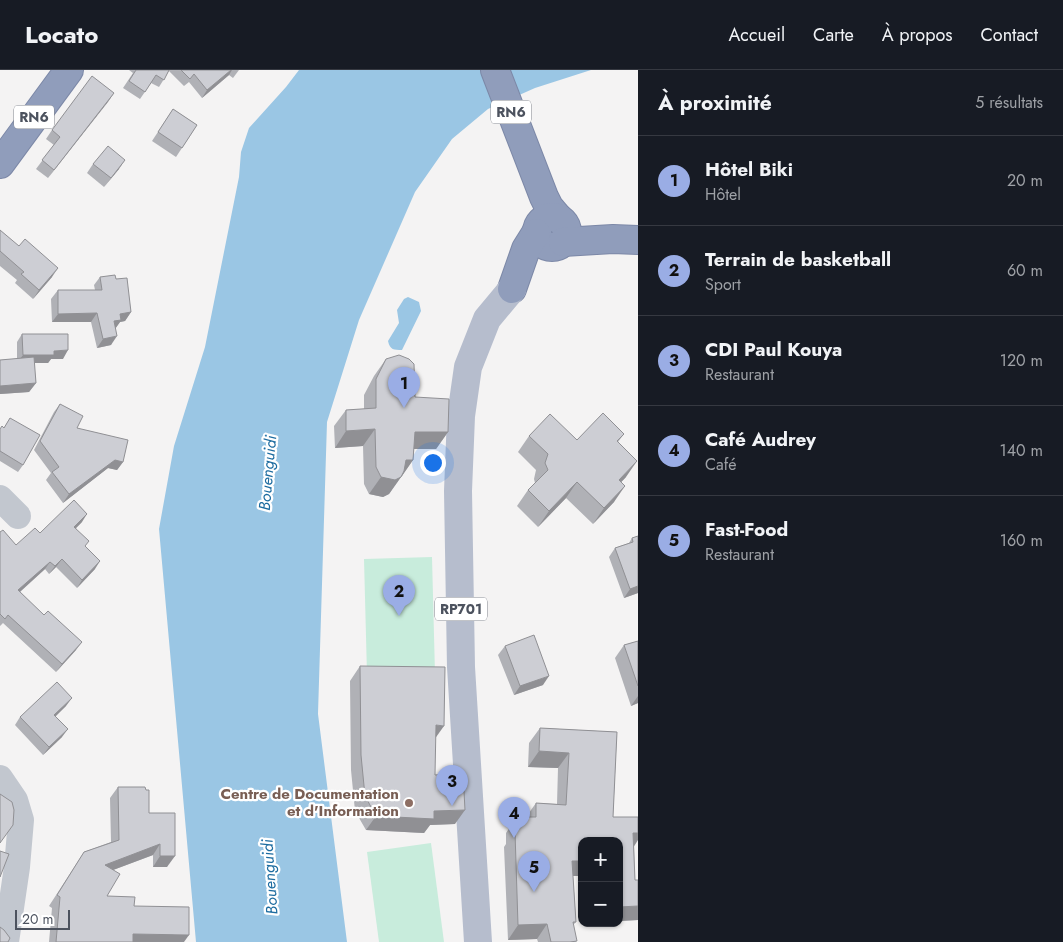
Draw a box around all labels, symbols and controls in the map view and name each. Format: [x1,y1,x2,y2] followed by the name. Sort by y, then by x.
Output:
[25,17,98,52] text: Locato
[728,22,785,48] text: Accueil
[813,22,854,48] text: Carte
[882,22,952,48] text: À propos
[980,22,1038,48] text: Contact
[658,88,772,118] text: À proximité
[975,91,1043,114] text: 5 résultats
[491,101,531,124] road number: RN6
[14,106,54,128] road number: RN6
[705,156,793,183] text: Hôtel Biki
[670,169,678,192] text: 1
[1007,169,1043,192] text: 20 m
[705,183,741,206] text: Hôtel
[705,246,891,273] text: Terrain de basketball
[669,259,679,282] text: 2
[1007,259,1043,282] text: 60 m
[705,273,741,296] text: Sport
[705,336,842,363] text: CDI Paul Kouya
[669,349,679,372] text: 3
[1000,349,1043,372] text: 120 m
[705,363,774,386] text: Restaurant
[388,367,420,408] pin: 1
[705,426,816,453] text: Café Audrey
[253,434,282,512] water label: Bouenguidi
[668,439,680,462] text: 4
[1000,439,1043,462] text: 140 m
[420,450,446,476] your location
[705,453,736,476] text: Café
[705,516,788,543] text: Fast-Food
[669,529,679,552] text: 5
[1000,529,1043,552] text: 160 m
[705,543,774,566] text: Restaurant
[383,575,415,616] pin: 2
[435,598,487,620] road number: RP701
[436,765,468,806] pin: 3
[220,783,399,822] place label: Centre de Documentation et d'Information
[403,797,415,809] marker: Centre de Documentation et d'Information
[498,797,530,838] pin: 4
[578,837,623,927] map controls
[578,837,623,882] button: +
[255,838,284,915] water label: Bouenguidi
[518,851,550,892] pin: 5
[578,882,623,927] button: −
[15,907,70,930] scale bar
[22,909,54,929] text: 20 m

